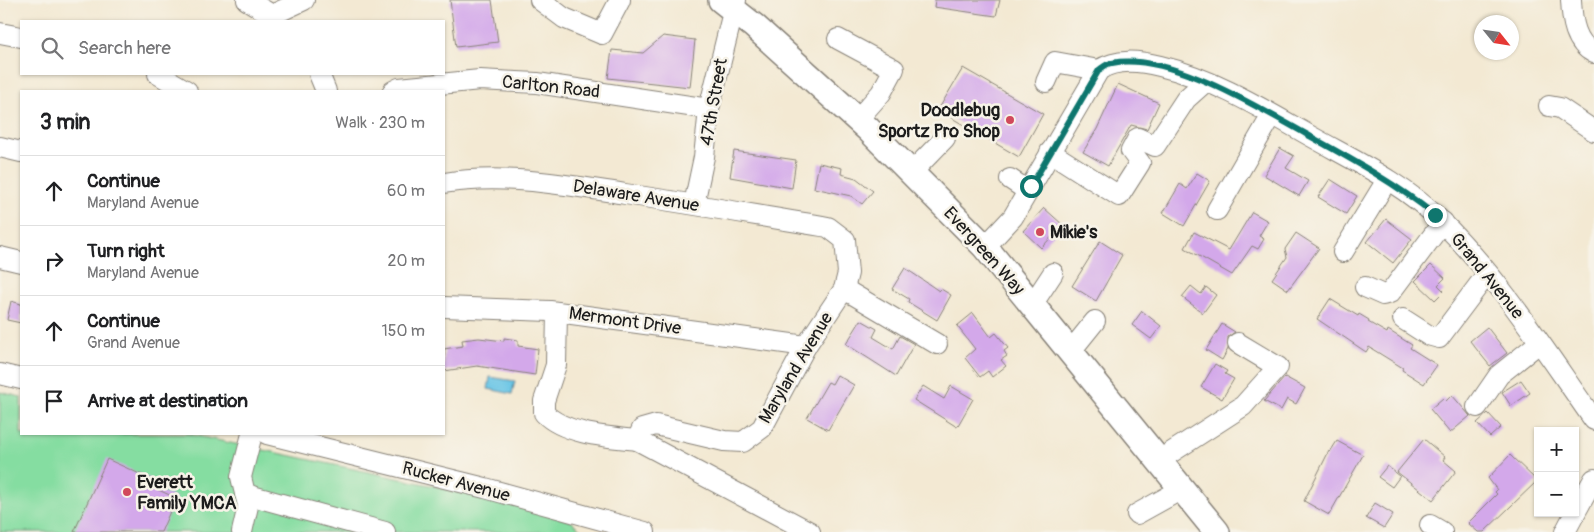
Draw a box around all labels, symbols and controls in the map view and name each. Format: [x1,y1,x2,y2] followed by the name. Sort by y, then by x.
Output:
[1474,15,1519,60] north arrow
[20,20,445,75] search box
[38,34,66,62] icon: search
[78,36,171,60] text: Search here
[695,56,733,148] street label: 47th Street
[501,70,601,104] street label: Carlton Road
[878,99,1000,143] place label: Doodlebug Sportz Pro Shop
[40,109,90,136] text: 3 min
[335,113,425,133] text: Walk · 230 m
[1004,114,1016,126] marker: Doodlebug Sportz Pro Shop
[87,169,160,193] text: Continue
[571,175,701,217] street label: Delaware Avenue
[1020,175,1043,198] route start
[40,177,68,205] icon: ahead
[387,181,425,201] text: 60 m
[87,193,199,213] text: Maryland Avenue
[938,202,1030,300] street label: Evergreen Way
[1424,204,1447,227] route end
[1050,221,1098,244] place label: Mikie's
[1034,226,1046,238] marker: Mikie's
[1445,228,1529,324] street label: Grand Avenue
[87,239,165,263] text: Turn right
[40,247,68,275] icon: right
[387,251,425,271] text: 20 m
[87,263,199,283] text: Maryland Avenue
[567,302,683,340] street label: Mermont Drive
[754,308,838,428] street label: Maryland Avenue
[87,309,160,333] text: Continue
[40,317,68,345] icon: ahead
[381,321,425,341] text: 150 m
[87,333,180,353] text: Grand Avenue
[40,387,68,415] icon: arrive
[87,389,248,413] text: Arrive at destination
[1534,427,1579,517] map controls
[1534,427,1579,472] button: +
[400,457,513,507] street label: Rucker Avenue
[137,471,237,515] place label: Everett Family YMCA
[1534,472,1579,517] button: −
[121,486,133,498] marker: Everett Family YMCA

